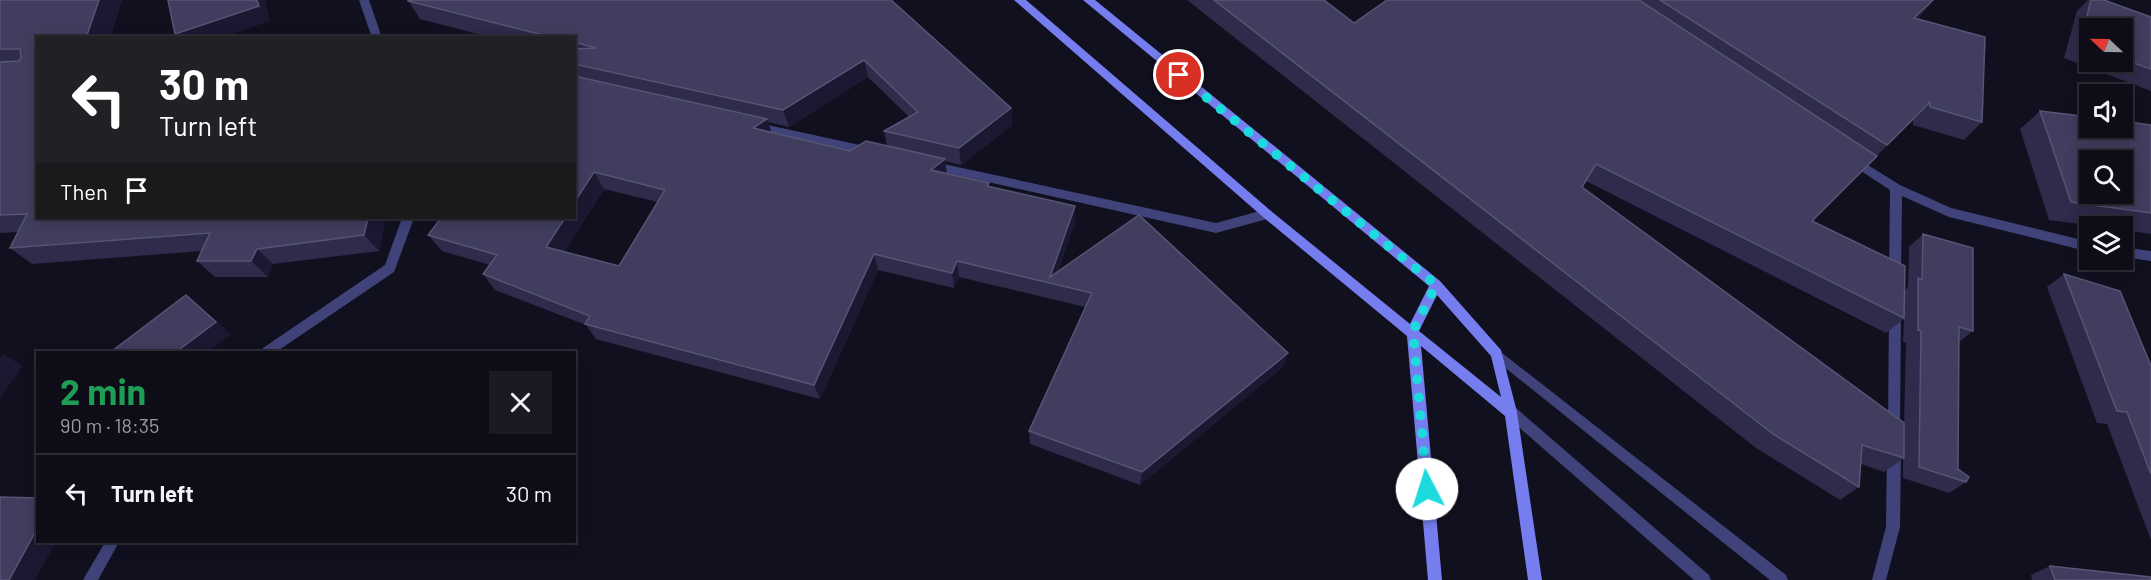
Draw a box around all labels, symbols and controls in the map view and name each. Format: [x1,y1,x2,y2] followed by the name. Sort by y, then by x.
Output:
[2079,18,2133,72] north arrow
[2079,18,2133,270] map controls
[1153,49,1204,100] pin
[159,58,249,108] text: 30 m
[1162,58,1195,91] icon: arrive
[60,60,138,138] icon: left
[2079,84,2133,138] button: sound
[159,109,257,141] text: Turn left
[2079,150,2133,204] button: search
[120,174,153,207] icon: arrive
[60,178,108,204] text: Then
[2079,216,2133,270] button: layers
[60,369,146,412] text: 2 min
[489,371,552,434] button: close
[60,413,159,437] text: 90 m · 18:35
[1395,457,1459,521] position arrow
[60,477,93,510] icon: left
[111,480,194,506] text: Turn left
[506,480,552,506] text: 30 m

